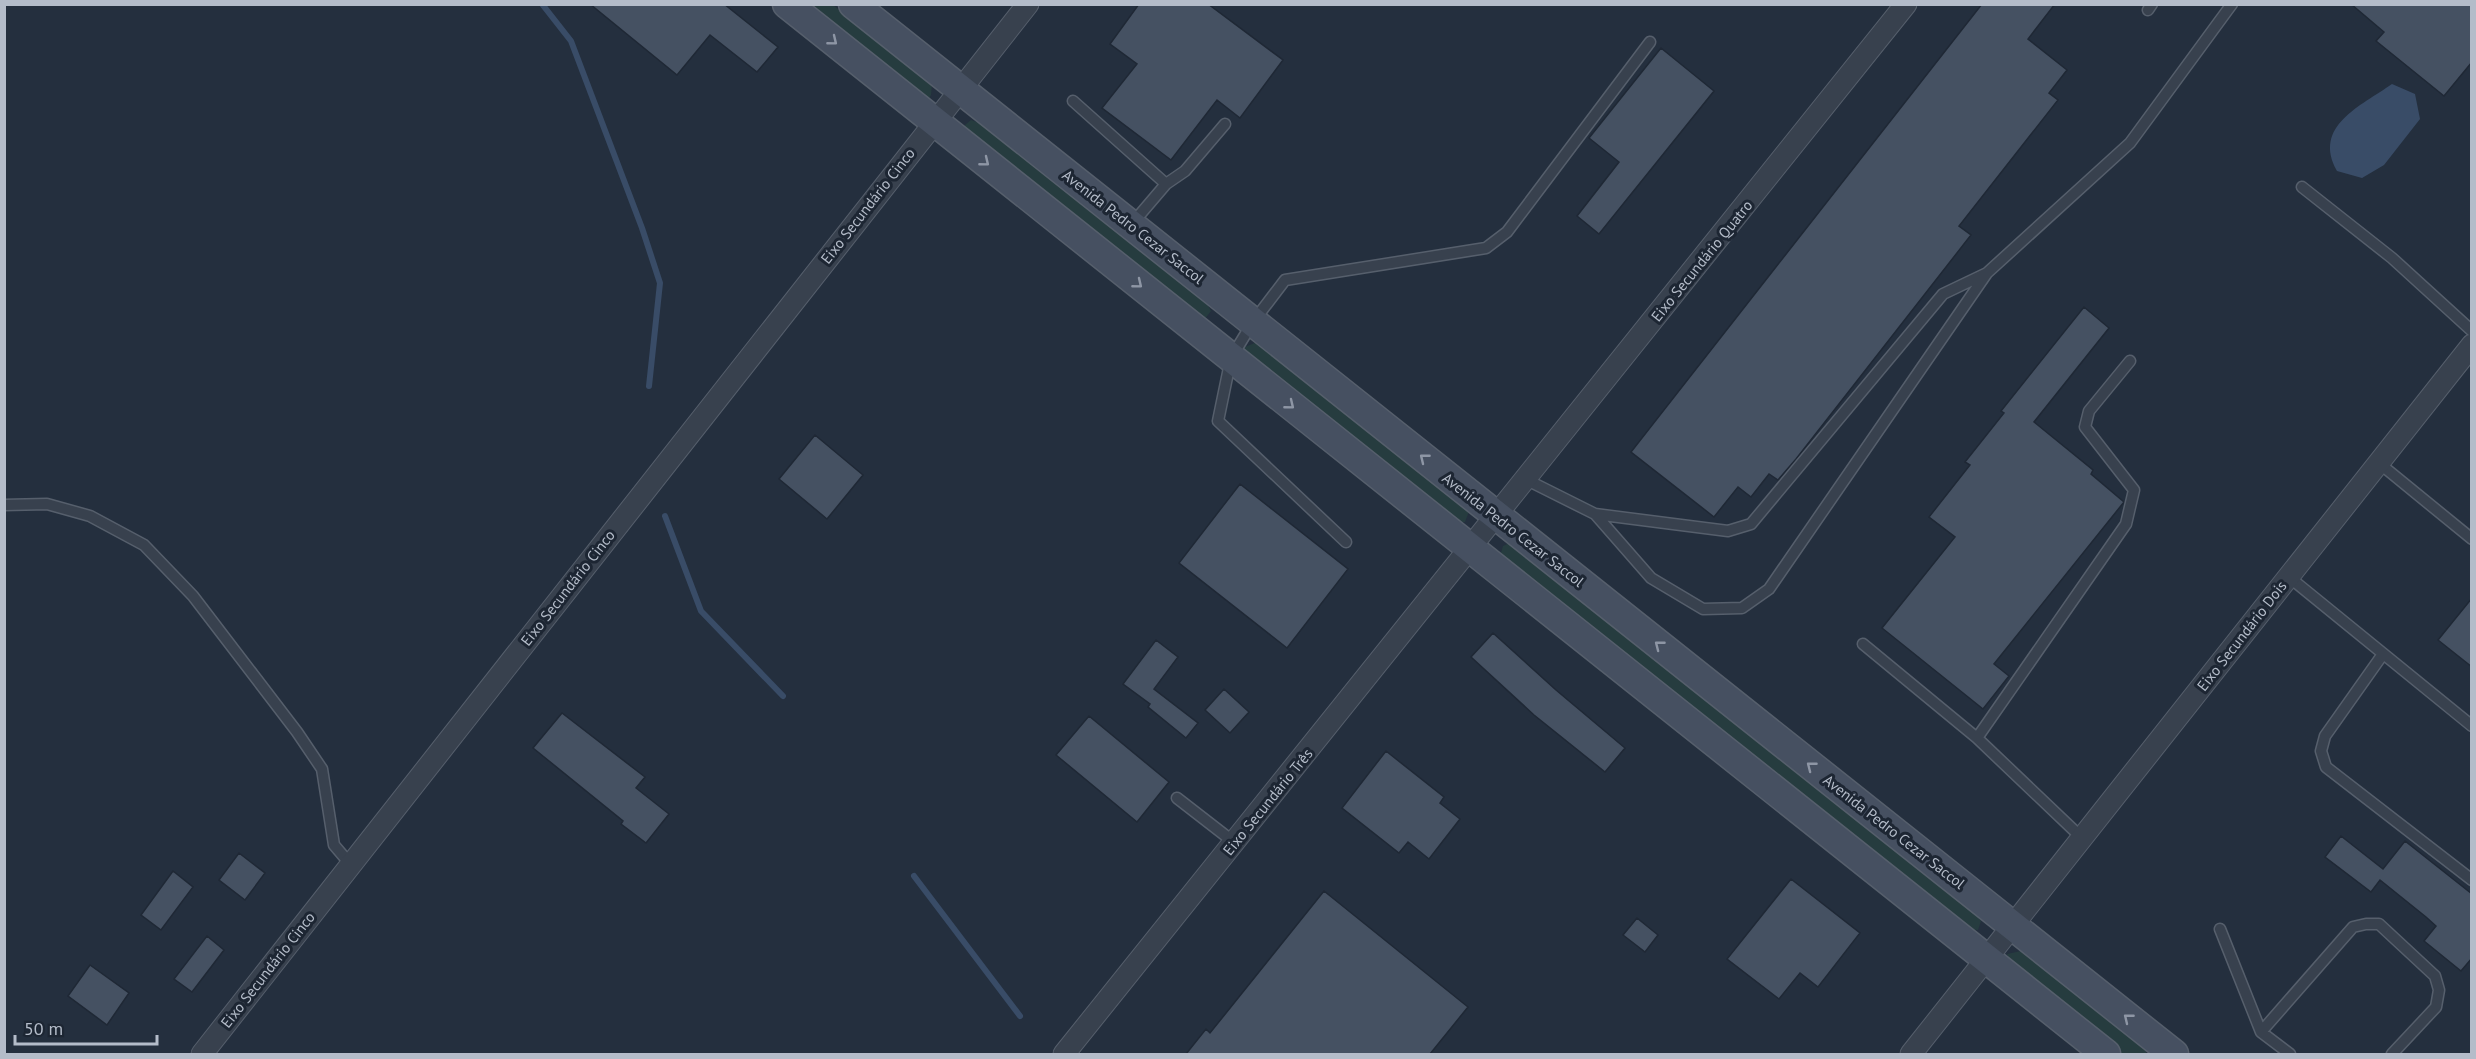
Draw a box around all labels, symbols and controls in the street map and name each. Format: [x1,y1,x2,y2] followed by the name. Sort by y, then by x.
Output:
[826,34,837,45] one-way arrow
[816,144,919,267] street label: Eixo Secundário Cinco
[978,155,989,166] one-way arrow
[1059,165,1208,288] street label: Avenida Pedro Cezar Saccol
[1647,196,1756,325] street label: Eixo Secundário Quatro
[1131,276,1142,287] one-way arrow
[1284,398,1295,409] one-way arrow
[1419,455,1430,466] one-way arrow
[1439,468,1588,591] street label: Avenida Pedro Cezar Saccol
[516,526,619,649] street label: Eixo Secundário Cinco
[2193,577,2291,695] street label: Eixo Secundário Dois
[1654,641,1665,652] one-way arrow
[1219,744,1317,859] street label: Eixo Secundário Três
[1807,763,1818,774] one-way arrow
[1820,770,1969,893] street label: Avenida Pedro Cezar Saccol
[216,908,319,1031] street label: Eixo Secundário Cinco
[15,1008,158,1046] scale bar
[2124,1015,2135,1026] one-way arrow
[24,1017,63,1040] text: 50 m

